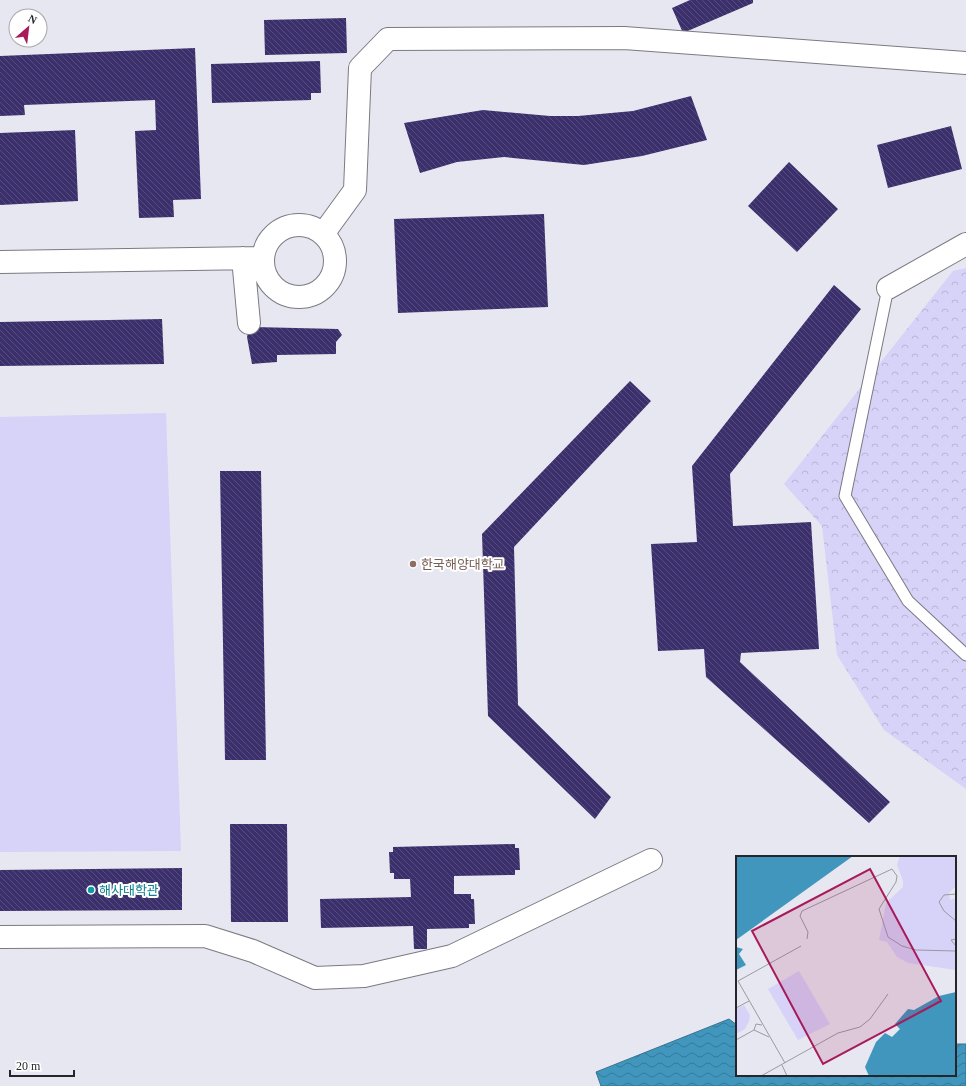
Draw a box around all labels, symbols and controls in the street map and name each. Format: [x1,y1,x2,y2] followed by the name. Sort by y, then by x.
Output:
[8,8,48,48] north arrow
[26,12,39,26] text: N
[421,557,505,572] place label: 한국해양대학교
[408,559,418,569] marker: 한국해양대학교
[736,856,956,1076] inset map
[99,883,159,898] place label: 해사대학관
[86,885,96,895] marker: 해사대학관
[10,1052,74,1078] scale bar
[16,1059,41,1073] text: 20 m

